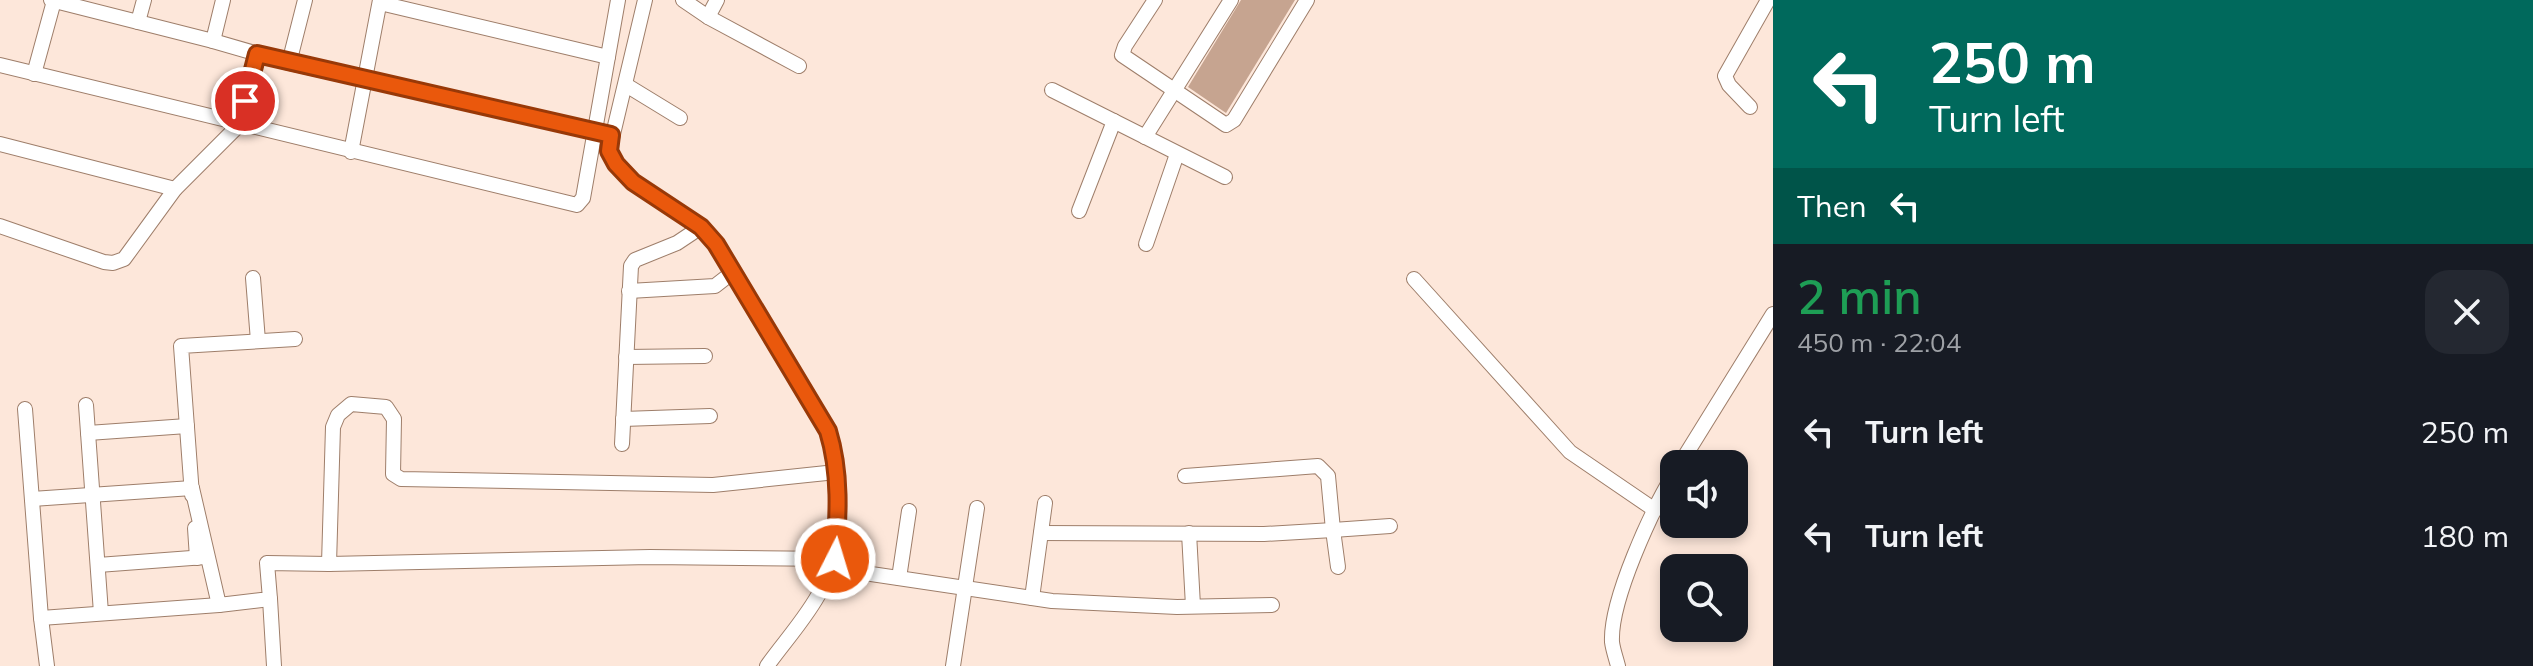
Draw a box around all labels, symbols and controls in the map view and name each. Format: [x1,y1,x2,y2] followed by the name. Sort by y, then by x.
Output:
[1929,27,2096,97] text: 250 m
[1797,32,1901,136] icon: left
[211,67,279,135] pin
[223,79,267,123] icon: arrive
[1929,96,2065,141] text: Turn left
[1883,184,1927,228] icon: left
[1797,187,1867,225] text: Then
[1797,266,1922,326] text: 2 min
[2425,270,2509,354] button: close
[1797,326,1961,359] text: 450 m · 22:04
[1797,410,1841,454] icon: left
[1865,413,1983,451] text: Turn left
[2421,413,2509,451] text: 250 m
[1660,450,1748,642] map controls
[1660,450,1748,538] button: sound
[1797,514,1841,558] icon: left
[793,517,877,601] position arrow
[1865,517,1983,555] text: Turn left
[2421,517,2509,555] text: 180 m
[1660,554,1748,642] button: search

